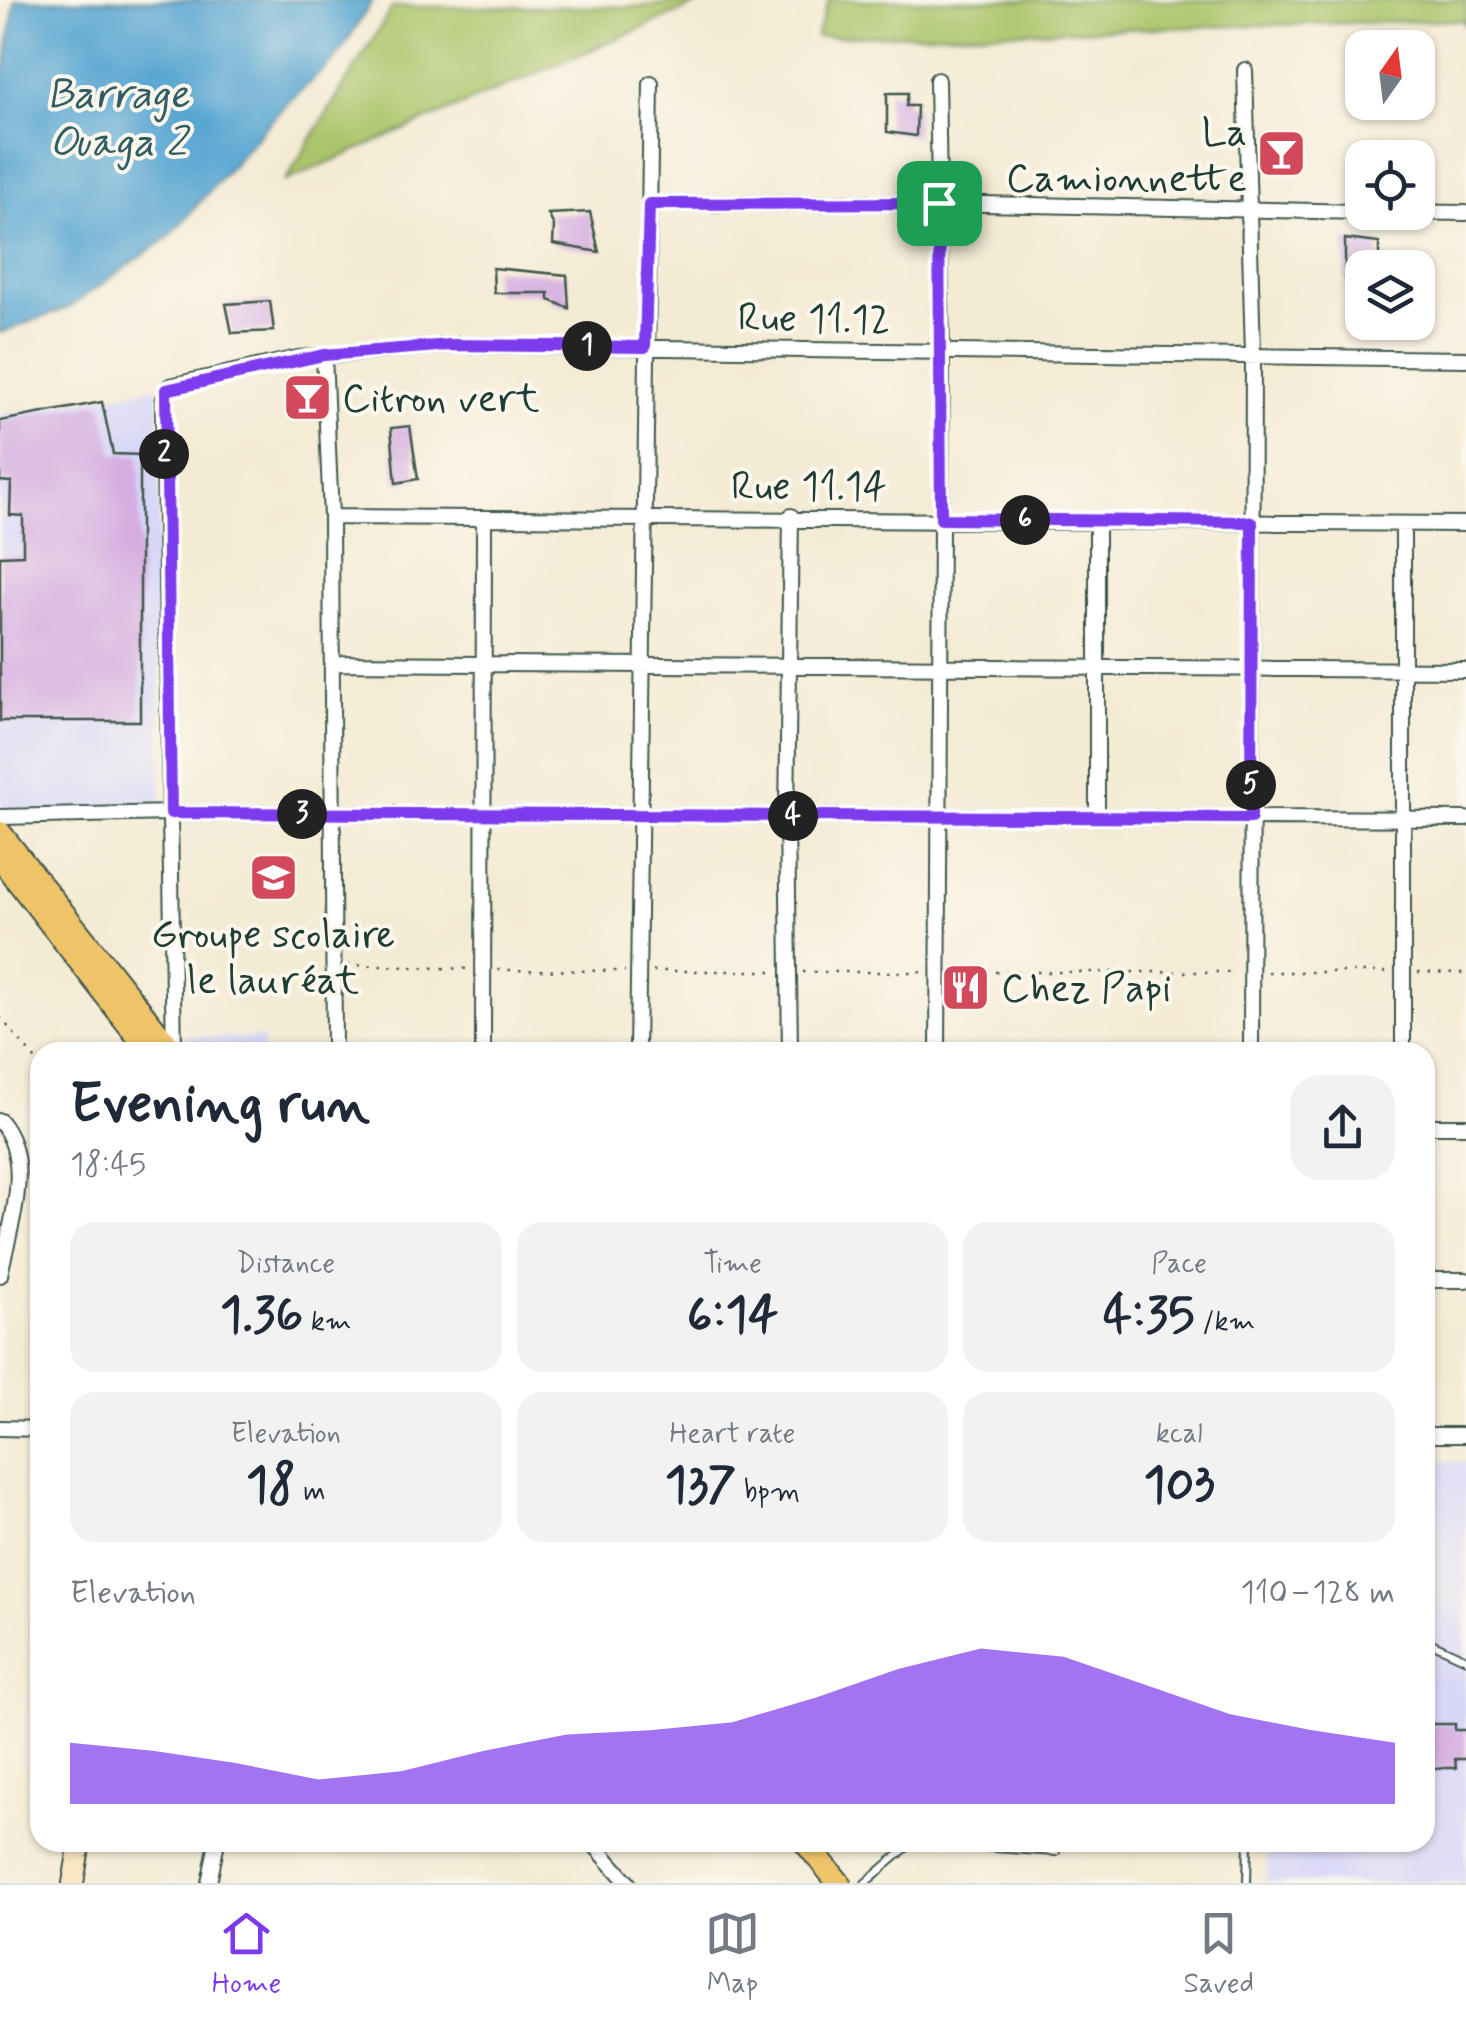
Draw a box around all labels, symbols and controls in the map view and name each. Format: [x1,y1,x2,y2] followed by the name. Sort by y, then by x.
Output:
[1345,30,1435,120] north arrow
[1345,30,1435,340] map controls
[47,68,191,171] water label: Barrage Ouaga 2
[1006,108,1247,206] place label: La Camionnette
[1256,128,1308,180] bar icon: La Camionnette
[1345,140,1435,230] button: locate
[897,161,982,246] pin
[912,176,967,231] icon: arrive
[1345,250,1435,340] button: layers
[737,293,891,347] street label: Rue 11.12
[562,321,612,371] pin: 1
[581,327,593,364] text: 1
[281,371,333,423] bar icon: Citron vert
[342,374,539,426] place label: Citron vert
[139,429,189,479] pin: 2
[157,435,171,472] text: 2
[731,462,887,514] street label: Rue 11.14
[1000,495,1050,545] pin: 6
[1018,501,1032,538] text: 6
[1226,760,1276,810] pin: 5
[1243,766,1259,803] text: 5
[277,789,327,839] pin: 3
[768,791,818,841] pin: 4
[296,795,308,832] text: 3
[785,797,801,834] text: 4
[247,852,299,904] school or university icon: Groupe scolaire le lauréat
[151,910,395,1008] place label: Groupe scolaire le lauréat
[940,961,992,1013] restaurant icon: Chez Papi
[1001,964,1171,1016] place label: Chez Papi
[70,1070,370,1142] text: Evening run
[1290,1075,1395,1180] button: share
[70,1144,146,1186] text: 18:45
[237,1246,335,1283] text: Distance
[703,1246,762,1283] text: Time
[1151,1246,1207,1283] text: Pace
[220,1283,303,1349] text: 1.36
[687,1283,778,1349] text: 6:14
[1103,1283,1195,1349] text: 4:35
[303,1304,352,1341] text: km
[1195,1304,1255,1341] text: /km
[231,1416,341,1453] text: Elevation
[670,1416,795,1453] text: Heart rate
[1156,1416,1203,1453] text: kcal
[246,1453,296,1519] text: 18
[665,1453,736,1519] text: 137
[1143,1453,1215,1519] text: 103
[296,1474,326,1511] text: m
[736,1474,800,1511] text: bpm
[70,1572,196,1614] text: Elevation
[1240,1572,1395,1614] text: 110–128 m
[212,1906,281,2003] tab: Home
[705,1906,760,2003] tab: Map
[1183,1906,1254,2003] tab: Saved

